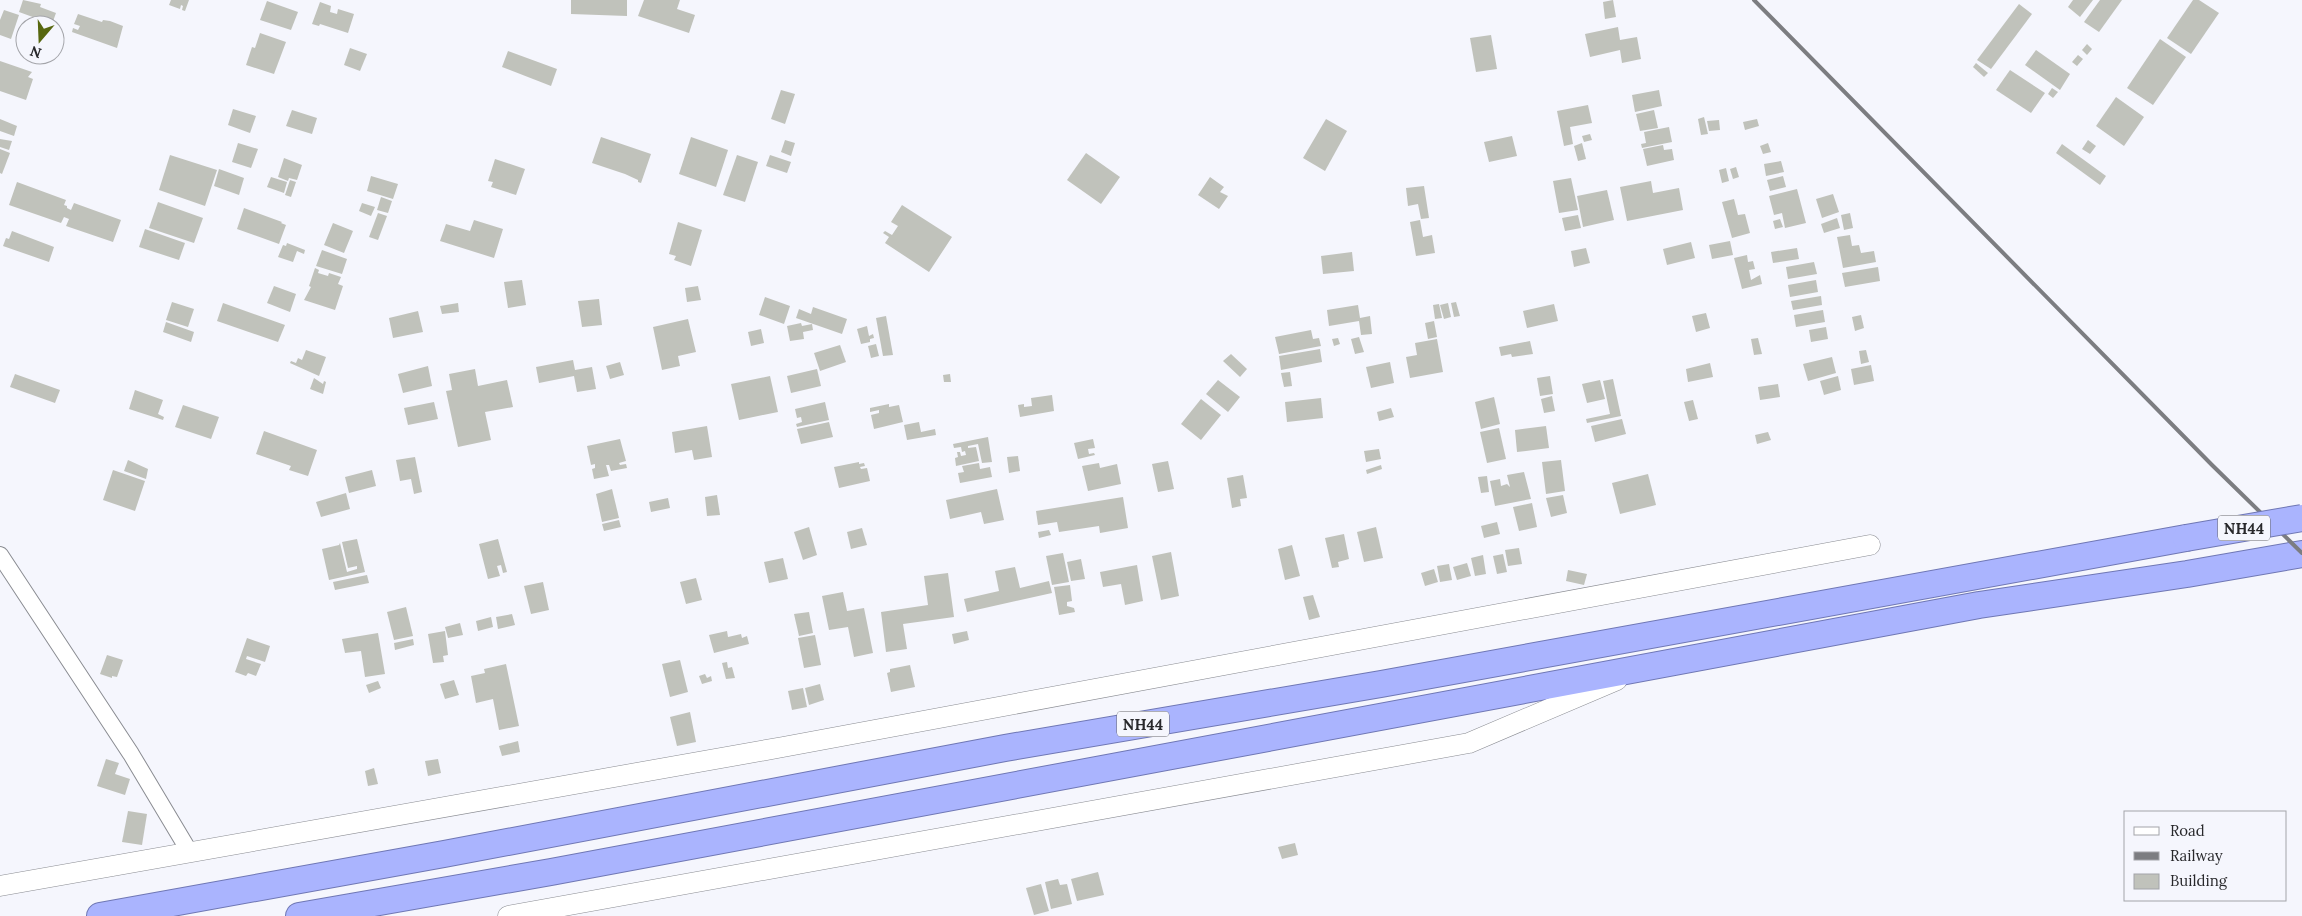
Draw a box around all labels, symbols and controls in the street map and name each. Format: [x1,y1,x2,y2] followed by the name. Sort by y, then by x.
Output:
[15,15,65,65] north arrow
[28,42,44,63] text: N
[2218,516,2270,540] road number: NH44
[1117,712,1169,736] road number: NH44
[2124,811,2287,901] legend
[2170,821,2205,840] text: Road
[2170,846,2223,865] text: Railway
[2170,871,2228,890] text: Building

